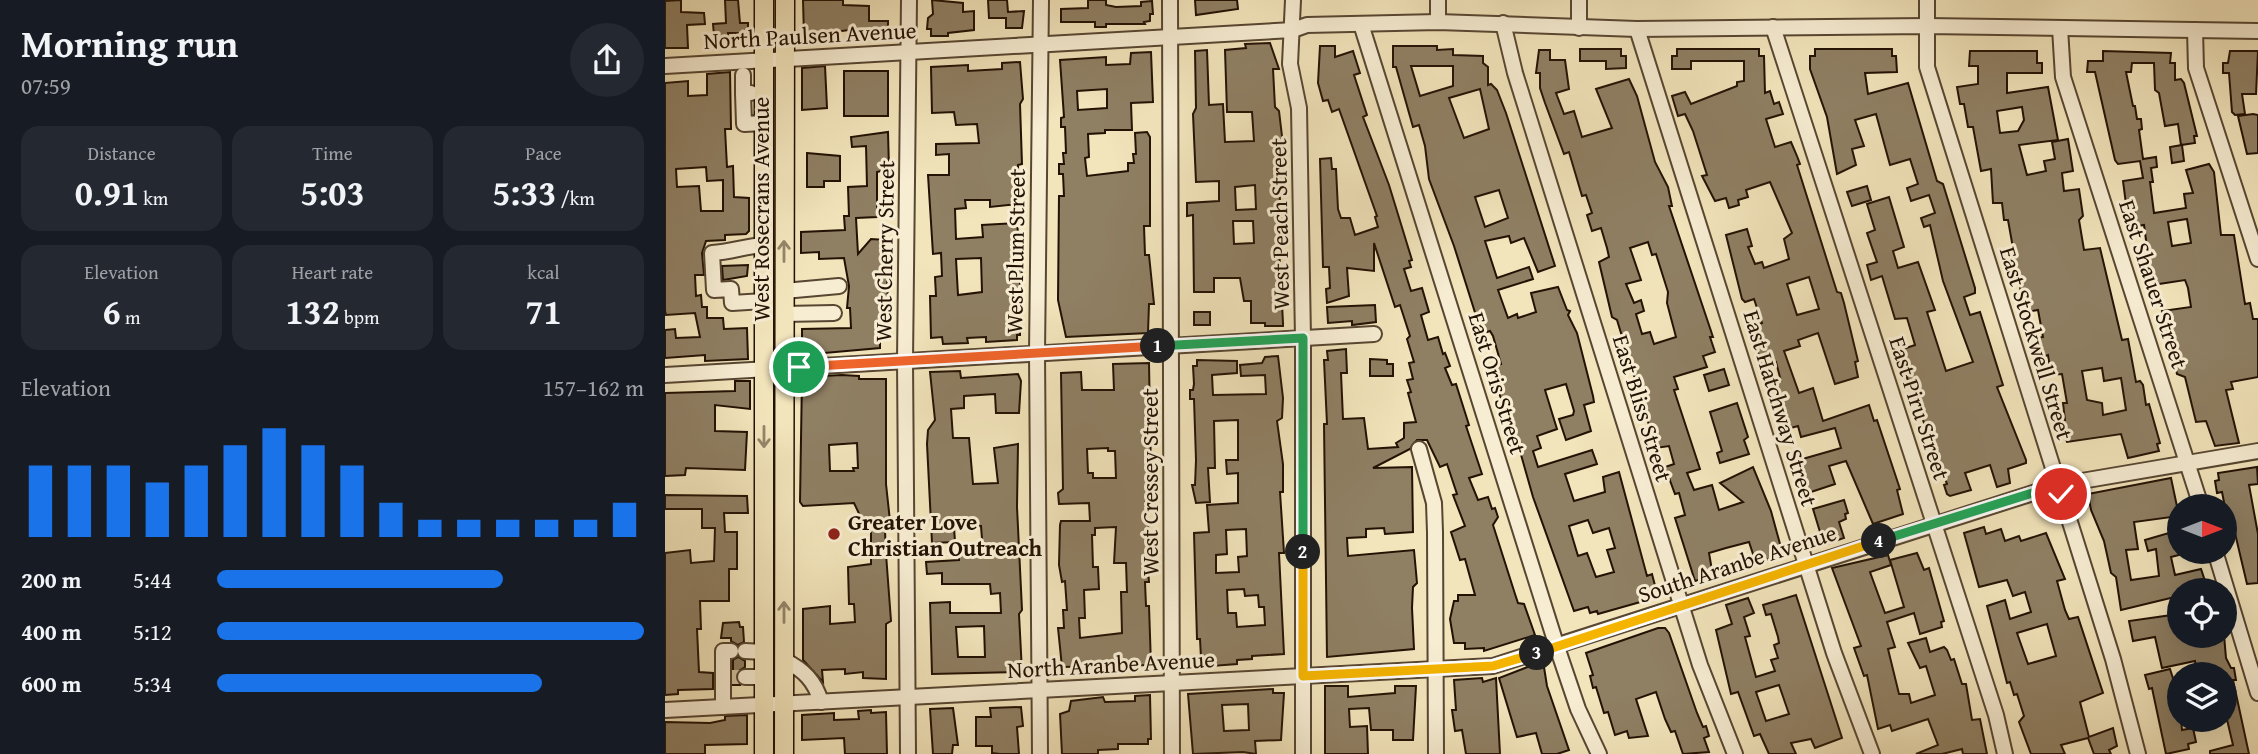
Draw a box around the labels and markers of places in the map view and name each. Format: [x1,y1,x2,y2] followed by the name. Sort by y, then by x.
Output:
[1141,328,1175,364] pin: 1
[769,337,829,397] pin
[2031,464,2091,524] pin
[848,505,1042,564] place label: Greater Love Christian Outreach
[1861,524,1897,558] pin: 4
[826,526,842,542] marker: Greater Love Christian Outreach
[1285,534,1321,570] pin: 2
[1519,636,1555,670] pin: 3

